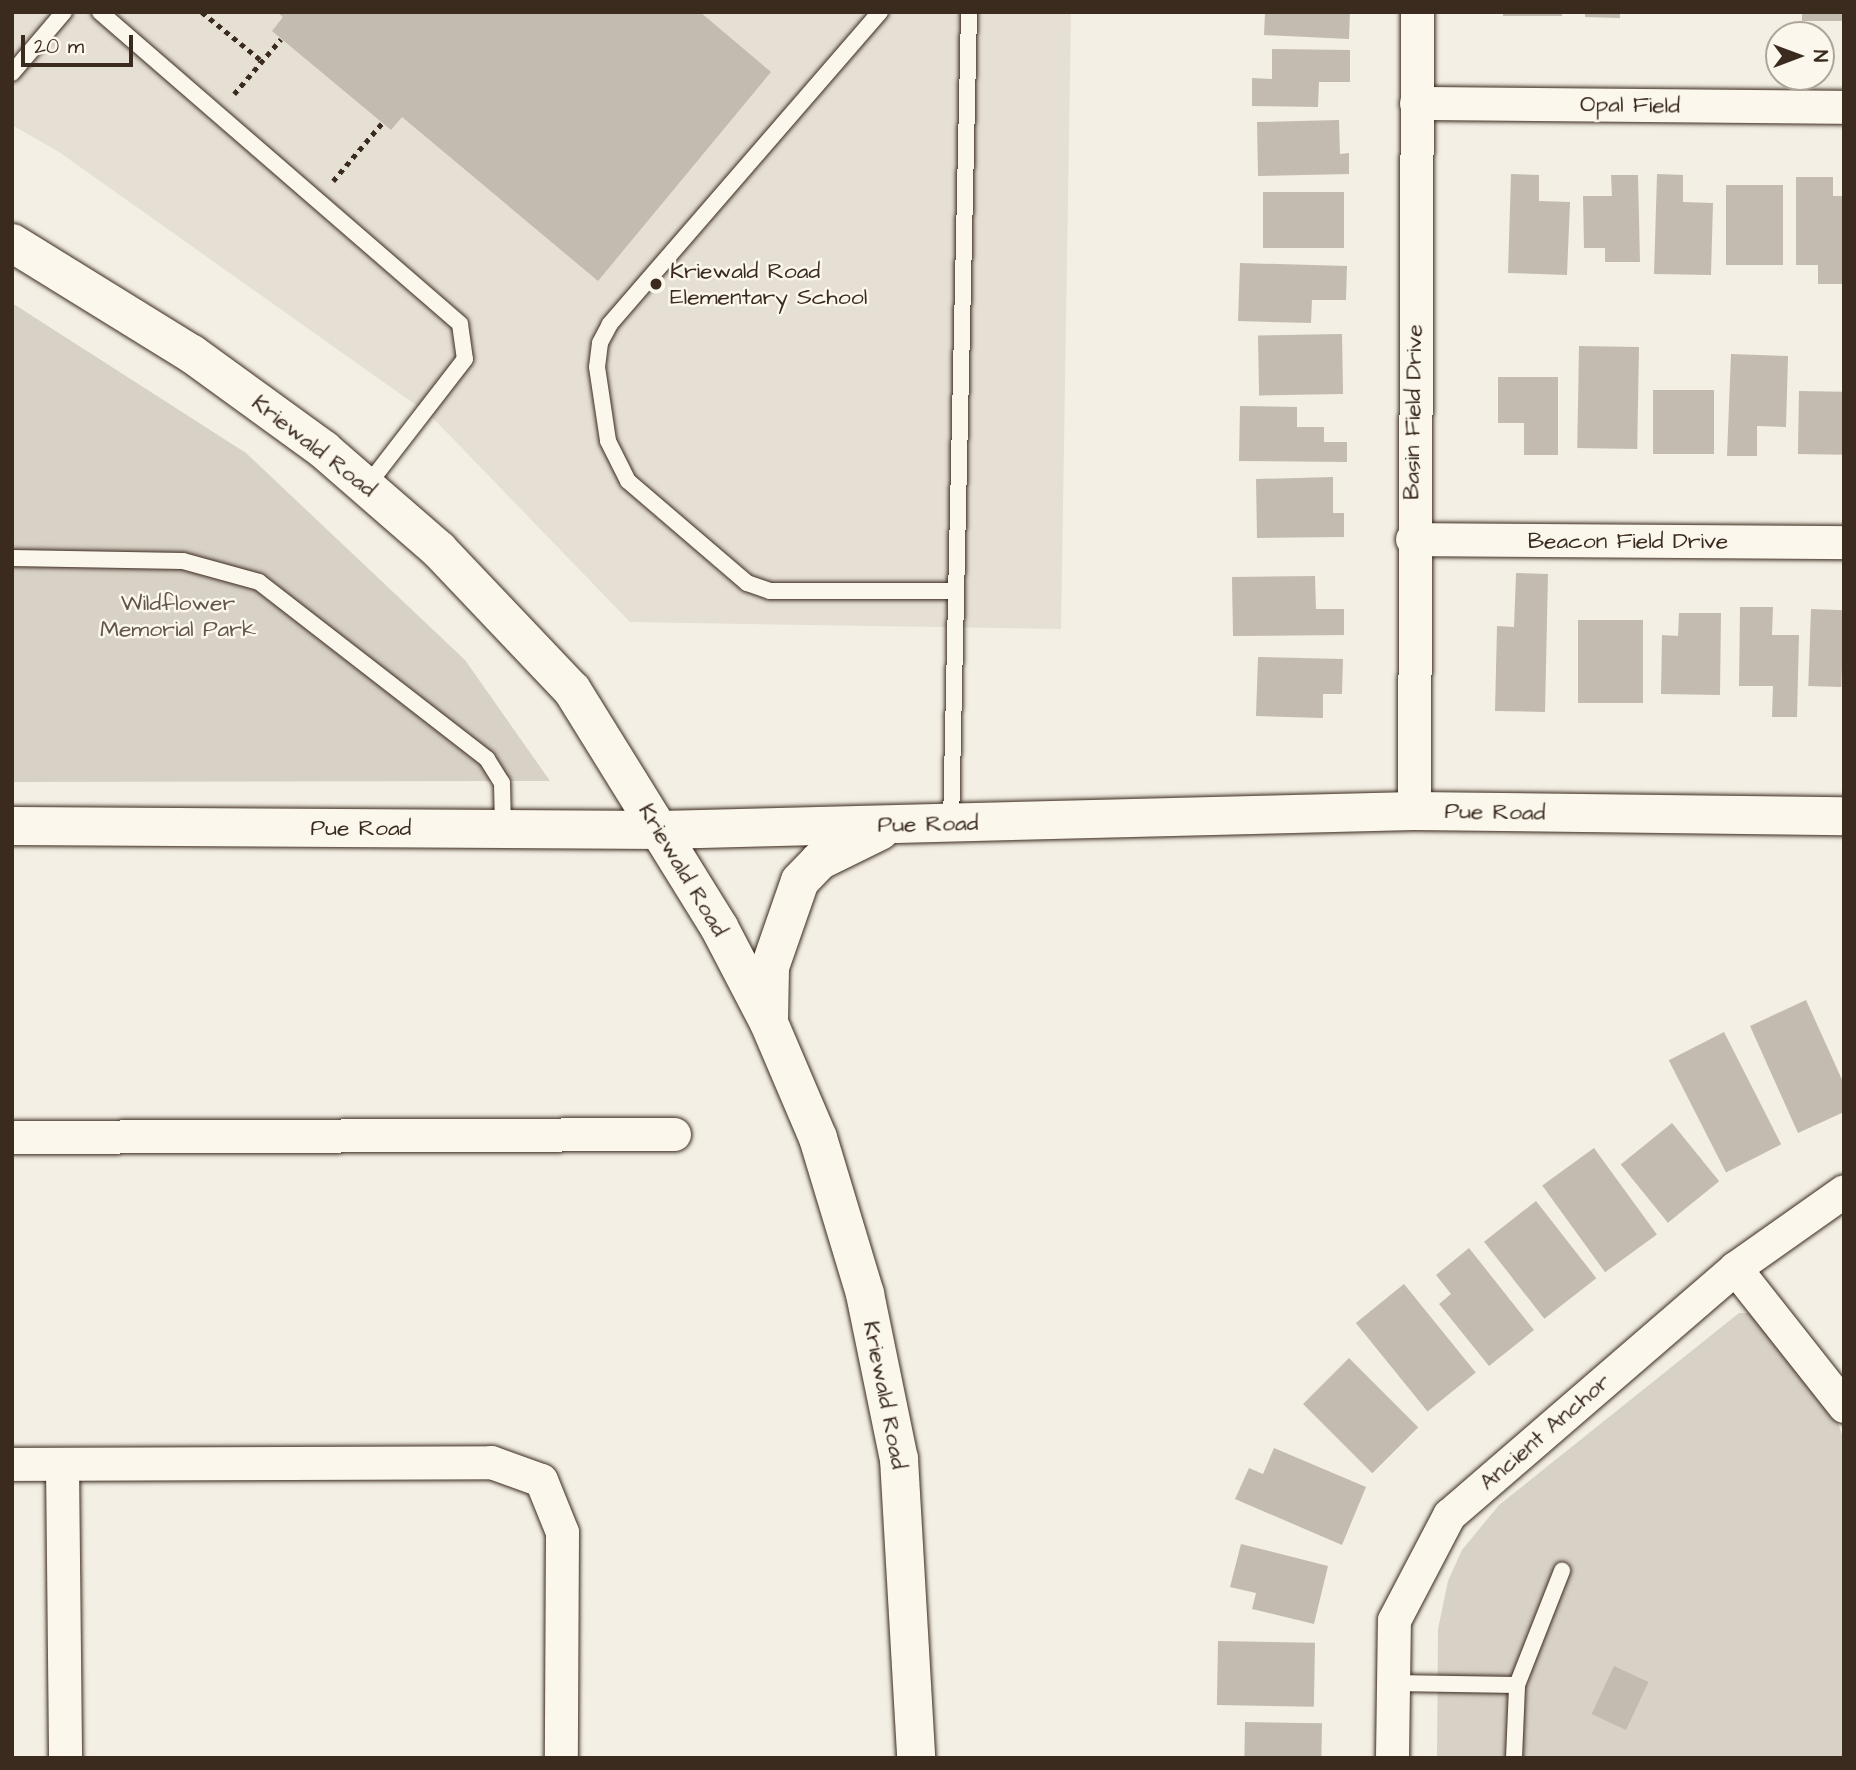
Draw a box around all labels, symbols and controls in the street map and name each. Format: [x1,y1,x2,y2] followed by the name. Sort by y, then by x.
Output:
[24,21,136,65] scale bar
[1765,21,1835,91] north arrow
[34,32,84,61] text: 20 m
[1806,50,1833,62] text: N
[1580,90,1680,120] street label: Opal Field
[670,257,867,311] place label: Kriewald Road Elementary School
[648,276,664,292] marker: Kriewald Road Elementary School
[1398,324,1428,500] street label: Basin Field Drive
[246,389,382,503] street label: Kriewald Road
[1528,527,1728,555] street label: Beacon Field Drive
[100,589,256,643] park label: Wildflower Memorial Park
[1444,797,1546,827] street label: Pue Road
[632,798,734,942] street label: Kriewald Road
[877,809,979,839] street label: Pue Road
[311,814,411,842] street label: Pue Road
[857,1319,913,1471] street label: Kriewald Road
[1474,1368,1616,1496] street label: Ancient Anchor

